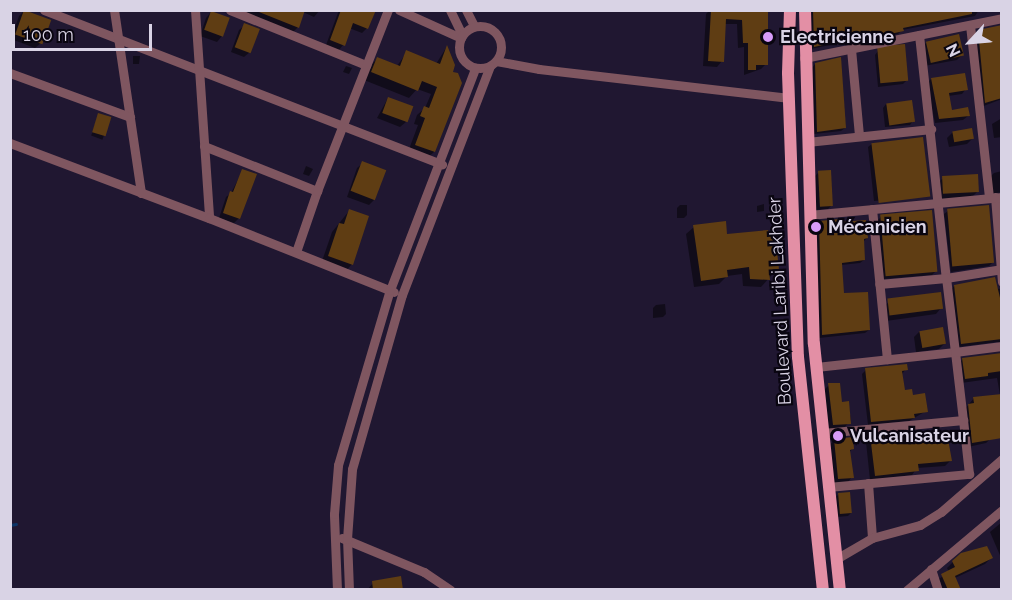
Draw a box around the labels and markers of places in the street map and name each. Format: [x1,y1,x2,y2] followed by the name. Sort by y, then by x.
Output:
[780,26,894,48] place label: Electricienne
[761,30,775,44] marker: Electricienne
[828,216,927,238] place label: Mécanicien
[809,220,823,234] marker: Mécanicien
[850,425,969,447] place label: Vulcanisateur
[831,429,845,443] marker: Vulcanisateur

